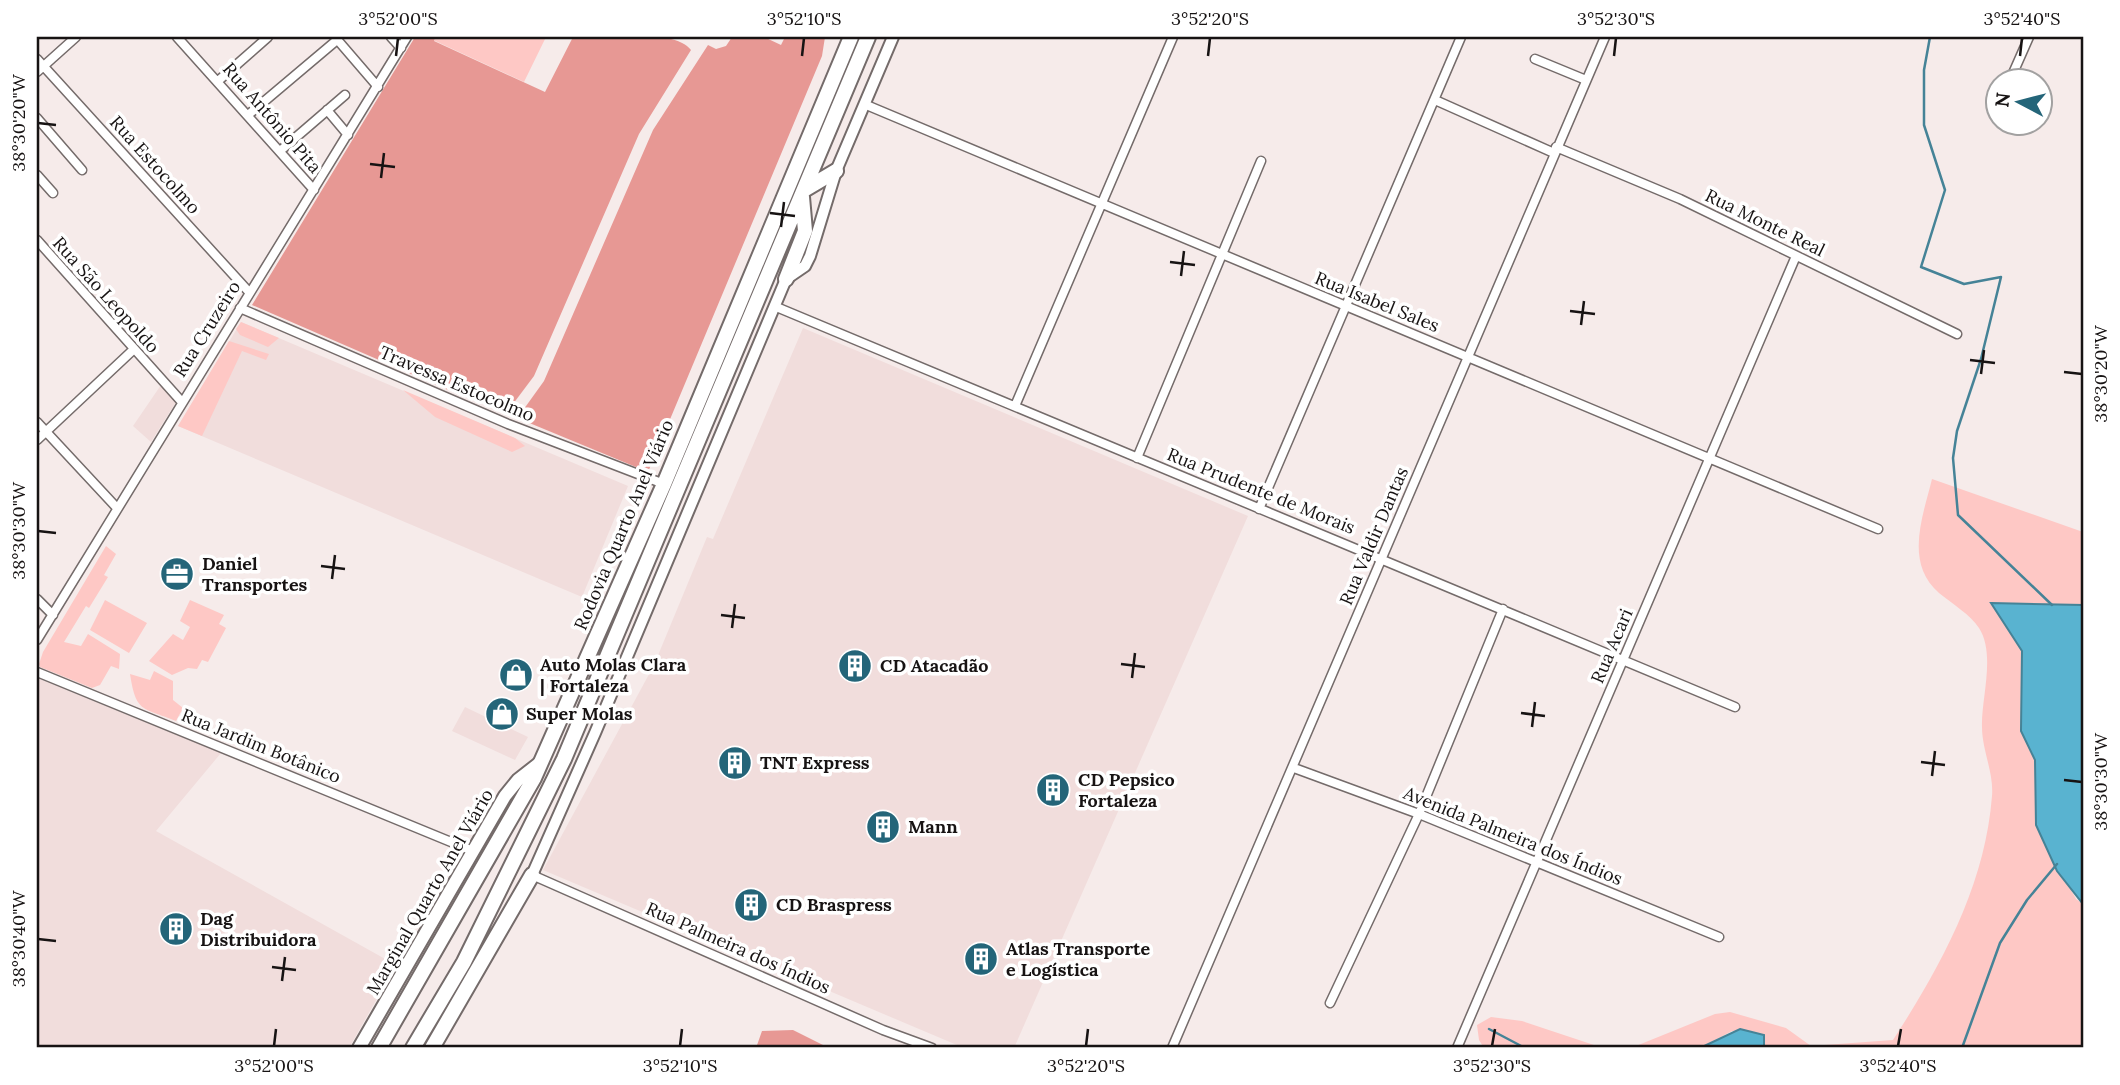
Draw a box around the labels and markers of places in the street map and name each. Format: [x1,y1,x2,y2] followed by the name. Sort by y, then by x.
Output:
[202,552,308,596] place label: Daniel Transportes
[158,555,196,593] office icon: Daniel Transportes
[836,647,874,685] building icon: CD Atacadão
[540,653,687,697] place label: Auto Molas Clara | Fortaleza
[880,654,988,677] place label: CD Atacadão
[497,656,535,694] shop icon: Auto Molas Clara | Fortaleza
[483,695,521,733] shop icon: Super Molas
[526,702,633,725] place label: Super Molas
[716,744,754,782] building icon: TNT Express
[760,751,870,774] place label: TNT Express
[1078,768,1175,812] place label: CD Pepsico Fortaleza
[1034,771,1072,809] building icon: CD Pepsico Fortaleza
[864,808,902,846] building icon: Mann
[908,815,958,838] place label: Mann
[732,886,770,924] building icon: CD Braspress
[776,893,892,916] place label: CD Braspress
[200,907,317,951] place label: Dag Distribuidora
[157,910,195,948] building icon: Dag Distribuidora
[1006,937,1150,981] place label: Atlas Transporte e Logística
[962,940,1000,978] building icon: Atlas Transporte e Logística

